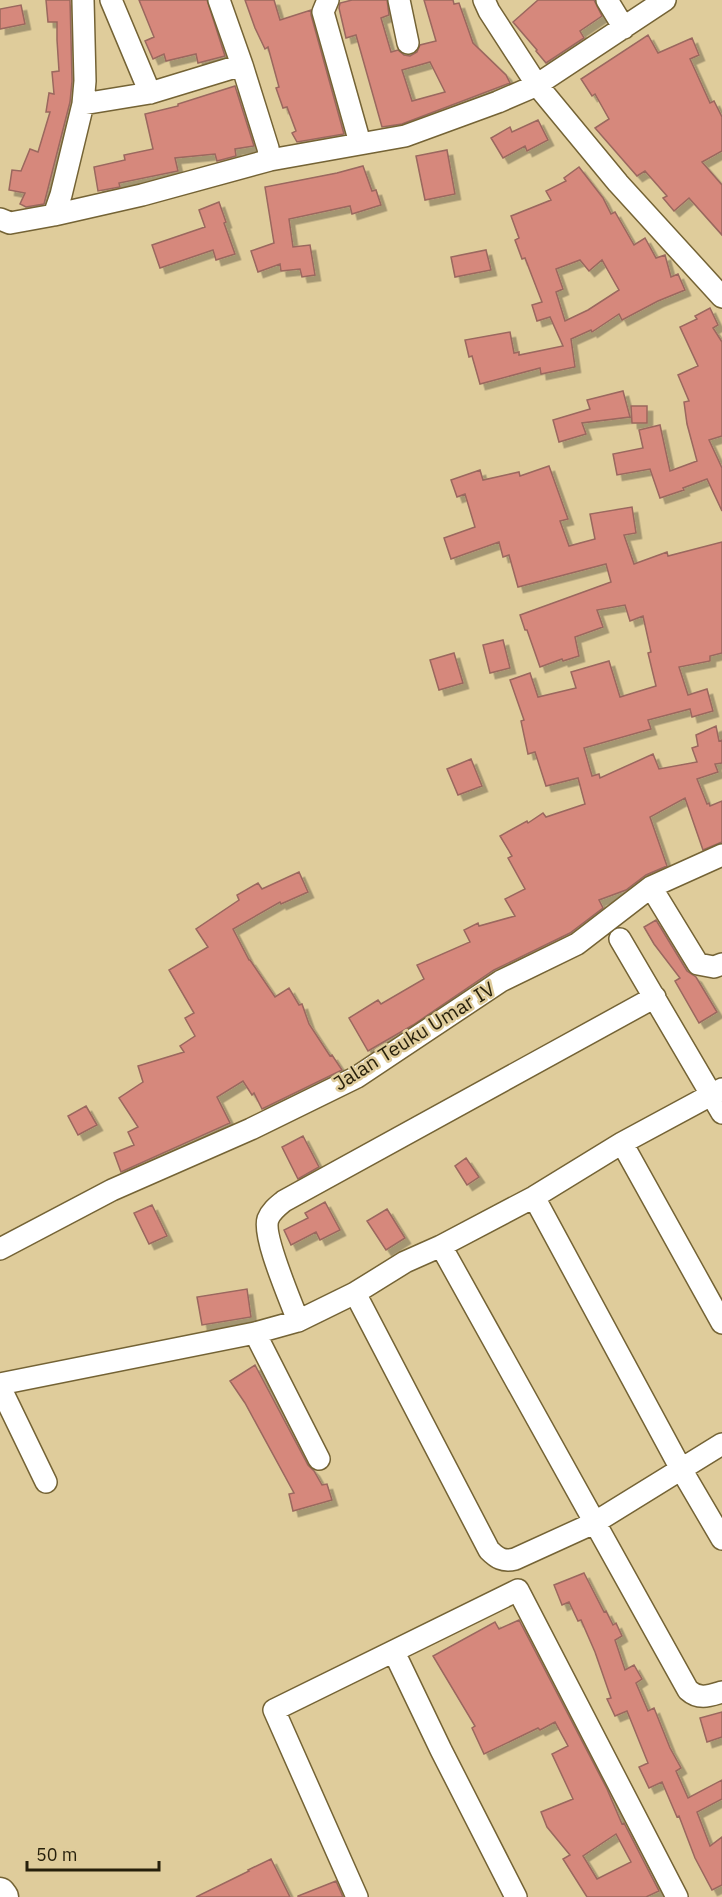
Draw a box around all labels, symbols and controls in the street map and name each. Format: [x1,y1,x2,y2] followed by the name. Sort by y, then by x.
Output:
[328,975,500,1096] street label: Jalan Teuku Umar IV
[27,1834,159,1872] scale bar
[36,1843,78,1866] text: 50 m

